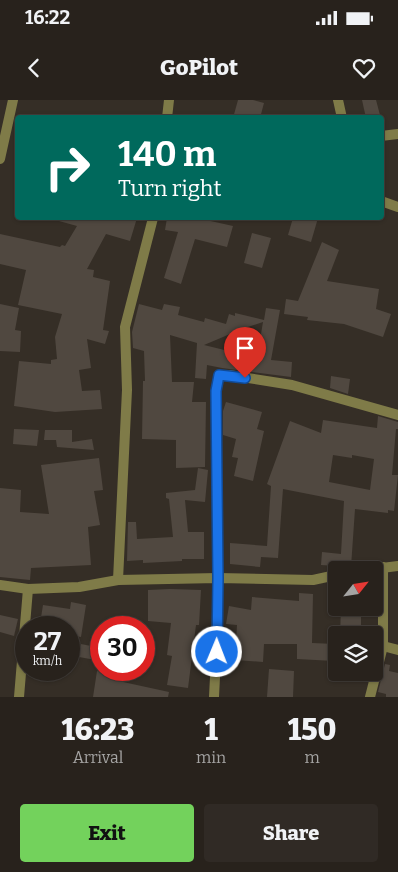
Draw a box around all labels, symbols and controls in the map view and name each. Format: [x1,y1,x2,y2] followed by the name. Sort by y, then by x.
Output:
[25,6,70,29] text: 16:22
[20,54,48,82] icon: back
[160,54,238,81] text: GoPilot
[350,54,378,82] icon: heart
[118,133,216,175] text: 140 m
[35,135,100,200] icon: right
[118,175,221,202] text: Turn right
[224,327,266,378] pin
[231,334,259,362] icon: arrive
[328,561,382,616] north arrow
[328,561,383,681] map controls
[90,616,155,681] speed limit sign: 30
[190,625,242,677] position arrow
[328,626,383,681] button: layers
[34,627,61,657] text: 27
[33,654,62,668] text: km/h
[62,712,134,748] text: 16:23
[204,712,218,748] text: 1
[288,712,336,748] text: 150
[73,748,123,767] text: Arrival
[196,748,226,767] text: min
[304,748,320,767] text: m
[20,804,194,862] button: Exit
[204,804,378,862] button: Share

